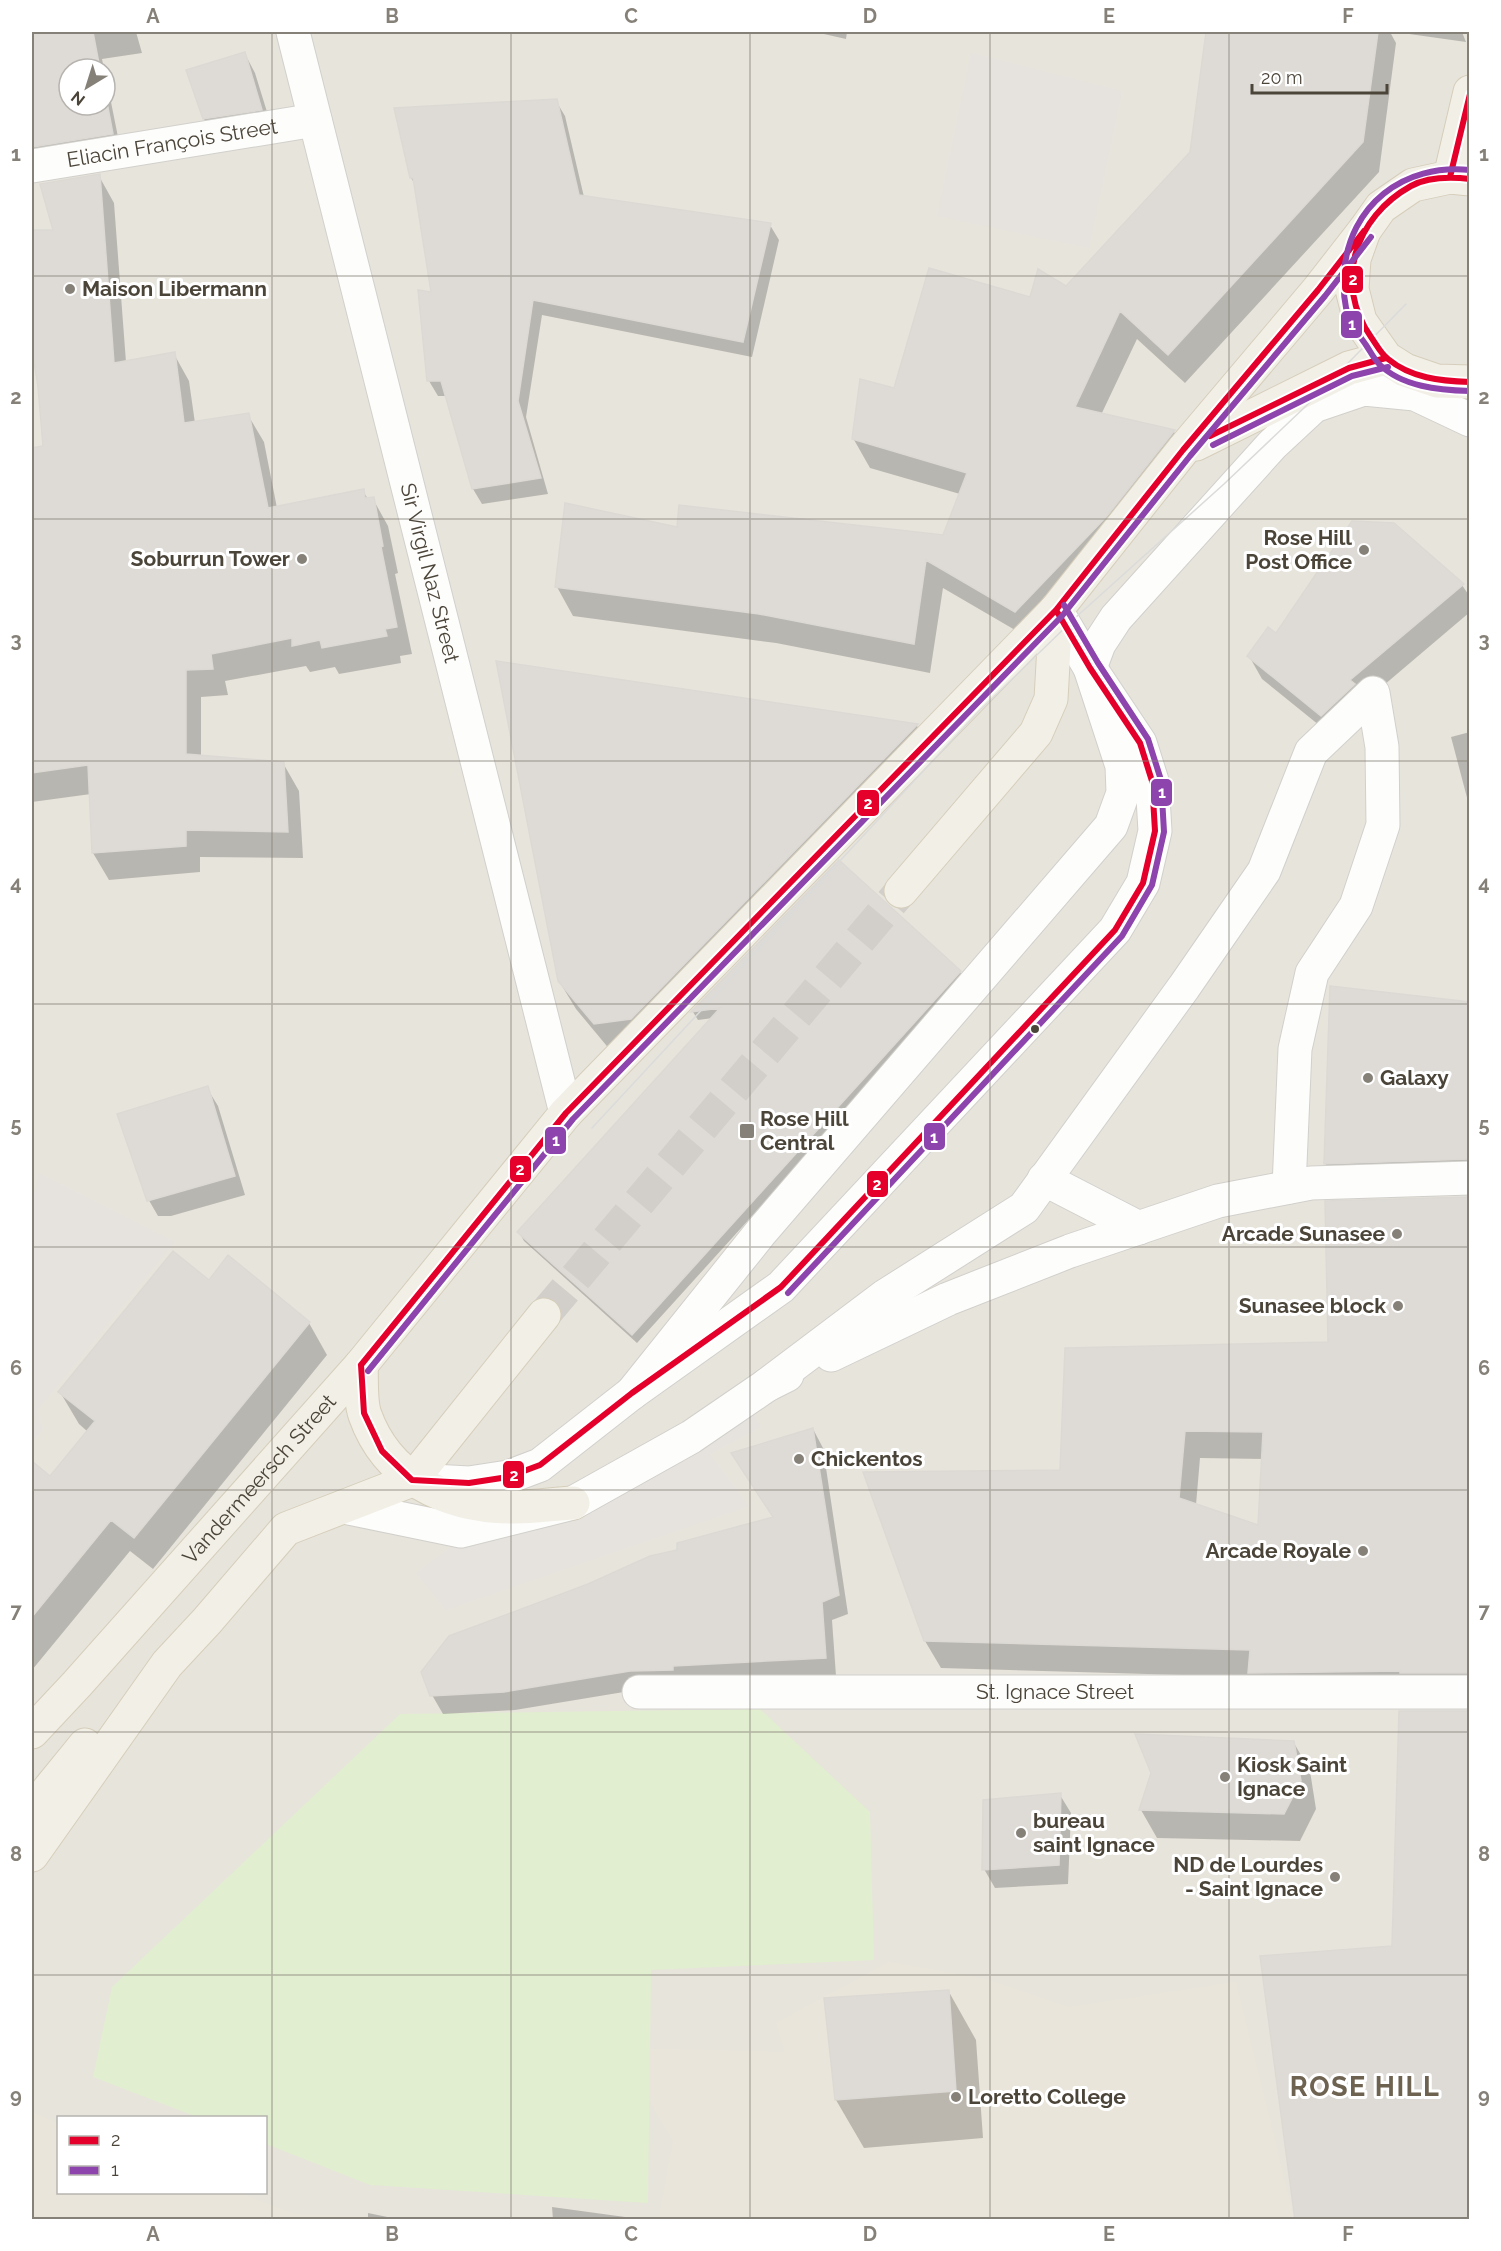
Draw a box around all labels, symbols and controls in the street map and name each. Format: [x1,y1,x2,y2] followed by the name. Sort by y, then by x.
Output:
[146,4,160,28] text: A
[385,4,399,28] text: B
[624,4,638,28] text: C
[863,4,877,28] text: D
[1103,4,1115,28] text: E
[1342,4,1354,28] text: F
[57,57,117,117] north arrow
[1252,57,1387,95] scale bar
[1261,67,1303,88] text: 20 m
[67,87,89,110] text: N
[65,113,279,172] street label: Eliacin François Street
[11,142,21,166] text: 1
[1479,142,1489,166] text: 1
[1341,265,1364,294] line badge: 2
[1348,270,1358,289] text: 2
[82,276,267,301] place label: Maison Libermann
[63,282,77,296] marker: Maison Libermann
[1340,310,1363,339] line badge: 1
[1348,315,1356,334] text: 1
[10,385,22,409] text: 2
[1478,385,1490,409] text: 2
[395,480,465,665] street label: Sir Virgil Naz Street
[1245,525,1352,574] place label: Rose Hill Post Office
[1357,543,1371,557] marker: Rose Hill Post Office
[131,546,290,571] place label: Soburrun Tower
[295,552,309,566] marker: Soburrun Tower
[10,628,22,652] text: 3
[1478,628,1490,652] text: 3
[1150,778,1173,807] line badge: 1
[1158,783,1166,802] text: 1
[856,789,880,817] line badge: 2
[863,794,873,813] text: 2
[10,871,22,895] text: 4
[1478,871,1490,895] text: 4
[1029,1023,1041,1035] unlabelled marker
[1380,1065,1449,1090] place label: Galaxy
[1361,1071,1375,1085] marker: Galaxy
[760,1106,849,1155] place label: Rose Hill Central
[10,1113,22,1137] text: 5
[1478,1113,1490,1137] text: 5
[738,1122,756,1140] marker: Rose Hill Central
[923,1122,946,1151] line badge: 1
[544,1126,567,1155] line badge: 1
[930,1128,938,1147] text: 1
[552,1131,560,1150] text: 1
[509,1155,532,1183] line badge: 2
[515,1160,525,1179] text: 2
[866,1170,889,1198] line badge: 2
[872,1175,882,1194] text: 2
[1222,1221,1385,1246] place label: Arcade Sunasee
[1390,1227,1404,1241] marker: Arcade Sunasee
[1239,1293,1386,1318] place label: Sunasee block
[1391,1299,1405,1313] marker: Sunasee block
[10,1356,22,1380] text: 6
[1478,1356,1490,1380] text: 6
[177,1389,341,1569] street label: Vandermeersch Street
[811,1446,923,1471] place label: Chickentos
[792,1452,806,1466] marker: Chickentos
[502,1460,525,1489] line badge: 2
[509,1466,519,1485] text: 2
[1205,1538,1351,1563] place label: Arcade Royale
[1356,1544,1370,1558] marker: Arcade Royale
[10,1599,22,1623] text: 7
[1478,1599,1490,1623] text: 7
[976,1679,1134,1704] street label: St. Ignace Street
[1237,1752,1347,1801] place label: Kiosk Saint Ignace
[1218,1770,1232,1784] marker: Kiosk Saint Ignace
[1033,1808,1155,1857] place label: bureau saint Ignace
[1014,1826,1028,1840] marker: bureau saint Ignace
[10,1842,22,1866] text: 8
[1478,1842,1490,1866] text: 8
[1173,1852,1323,1901] place label: ND de Lourdes - Saint Ignace
[1328,1870,1342,1884] marker: ND de Lourdes - Saint Ignace
[1290,2071,1440,2102] district label: ROSE HILL
[10,2084,22,2108] text: 9
[968,2084,1126,2109] place label: Loretto College
[1478,2084,1490,2108] text: 9
[949,2090,963,2104] marker: Loretto College
[57,2116,267,2194] legend
[111,2129,120,2150] text: 2
[111,2159,119,2180] text: 1
[146,2222,160,2246] text: A
[385,2222,399,2246] text: B
[624,2222,638,2246] text: C
[863,2222,877,2246] text: D
[1103,2222,1115,2246] text: E
[1342,2222,1354,2246] text: F

